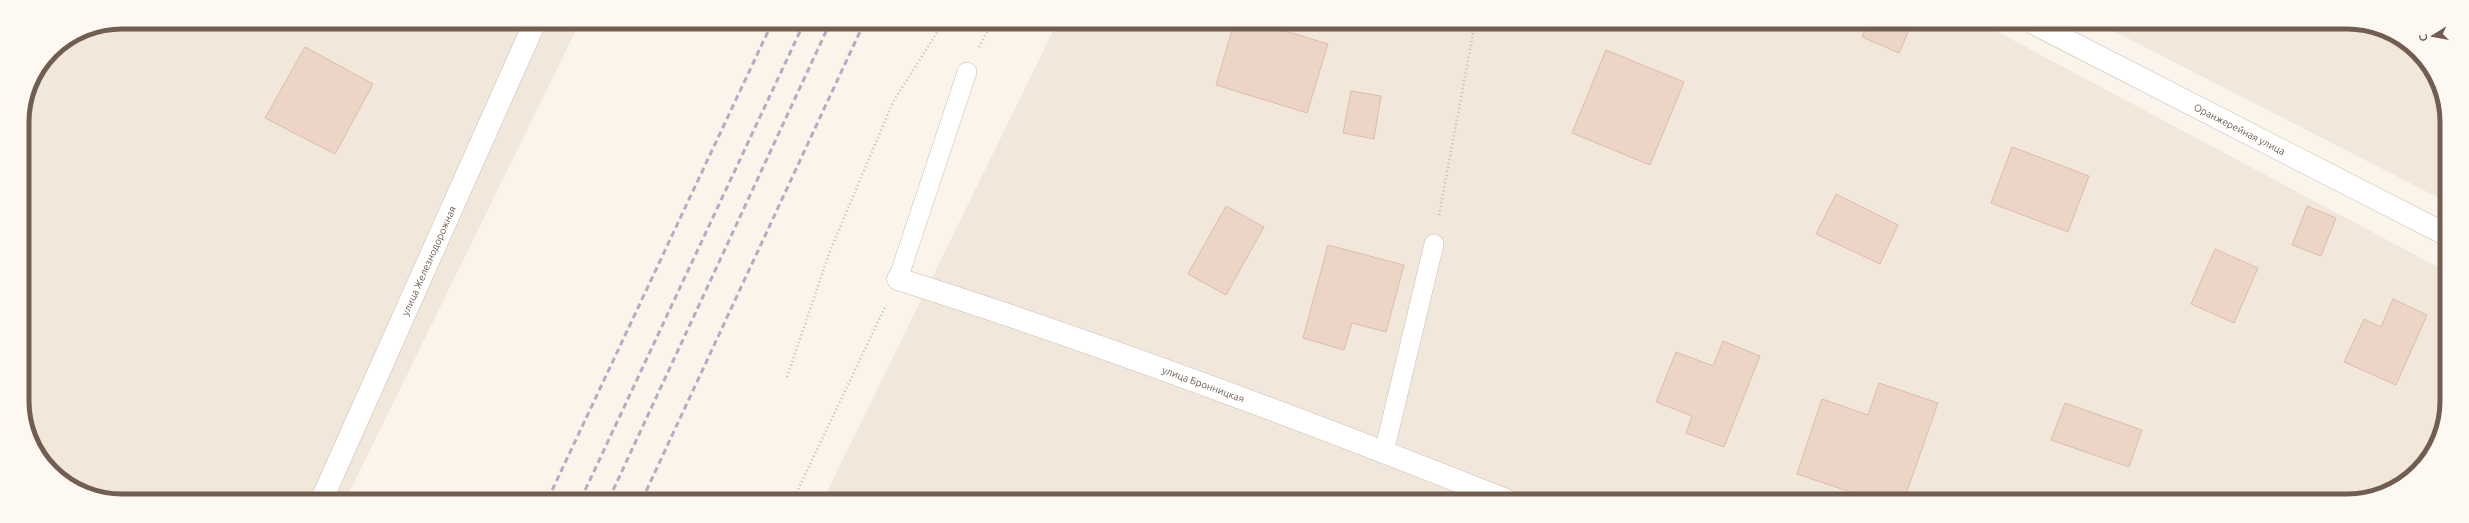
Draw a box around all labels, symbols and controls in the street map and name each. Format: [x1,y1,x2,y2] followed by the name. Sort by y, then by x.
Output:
[2413,16,2453,56] north arrow
[2417,33,2430,43] text: С
[2192,101,2287,157] street label: Оранжерейная улица
[399,204,458,317] street label: улица Железнодорожная
[1161,364,1246,404] street label: улица Бронницкая

